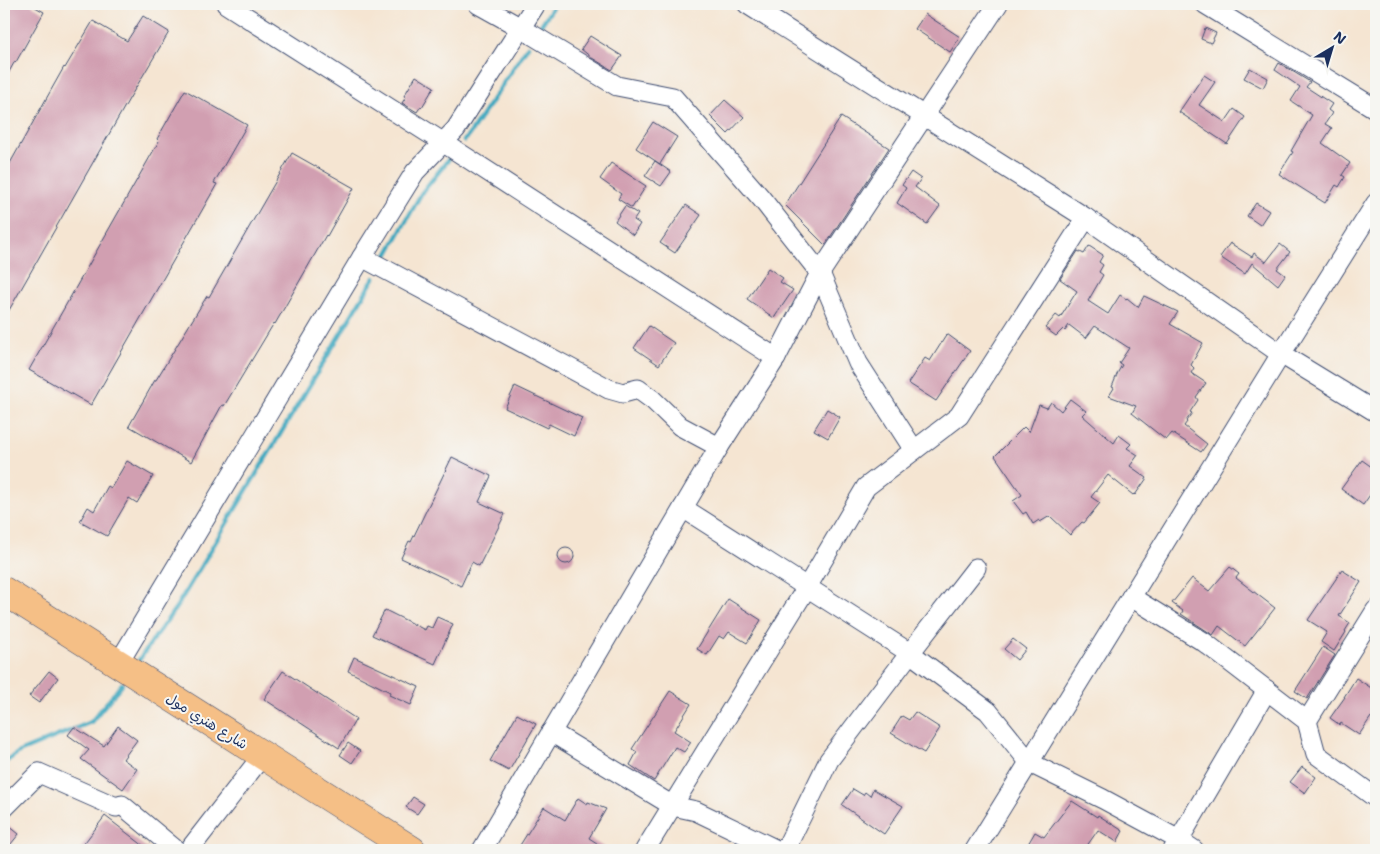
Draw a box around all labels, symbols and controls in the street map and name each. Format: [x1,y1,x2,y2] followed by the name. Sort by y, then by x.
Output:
[1308,22,1358,72] north arrow
[1330,27,1350,48] text: N
[162,689,251,755] street label: شارع هنري مول

